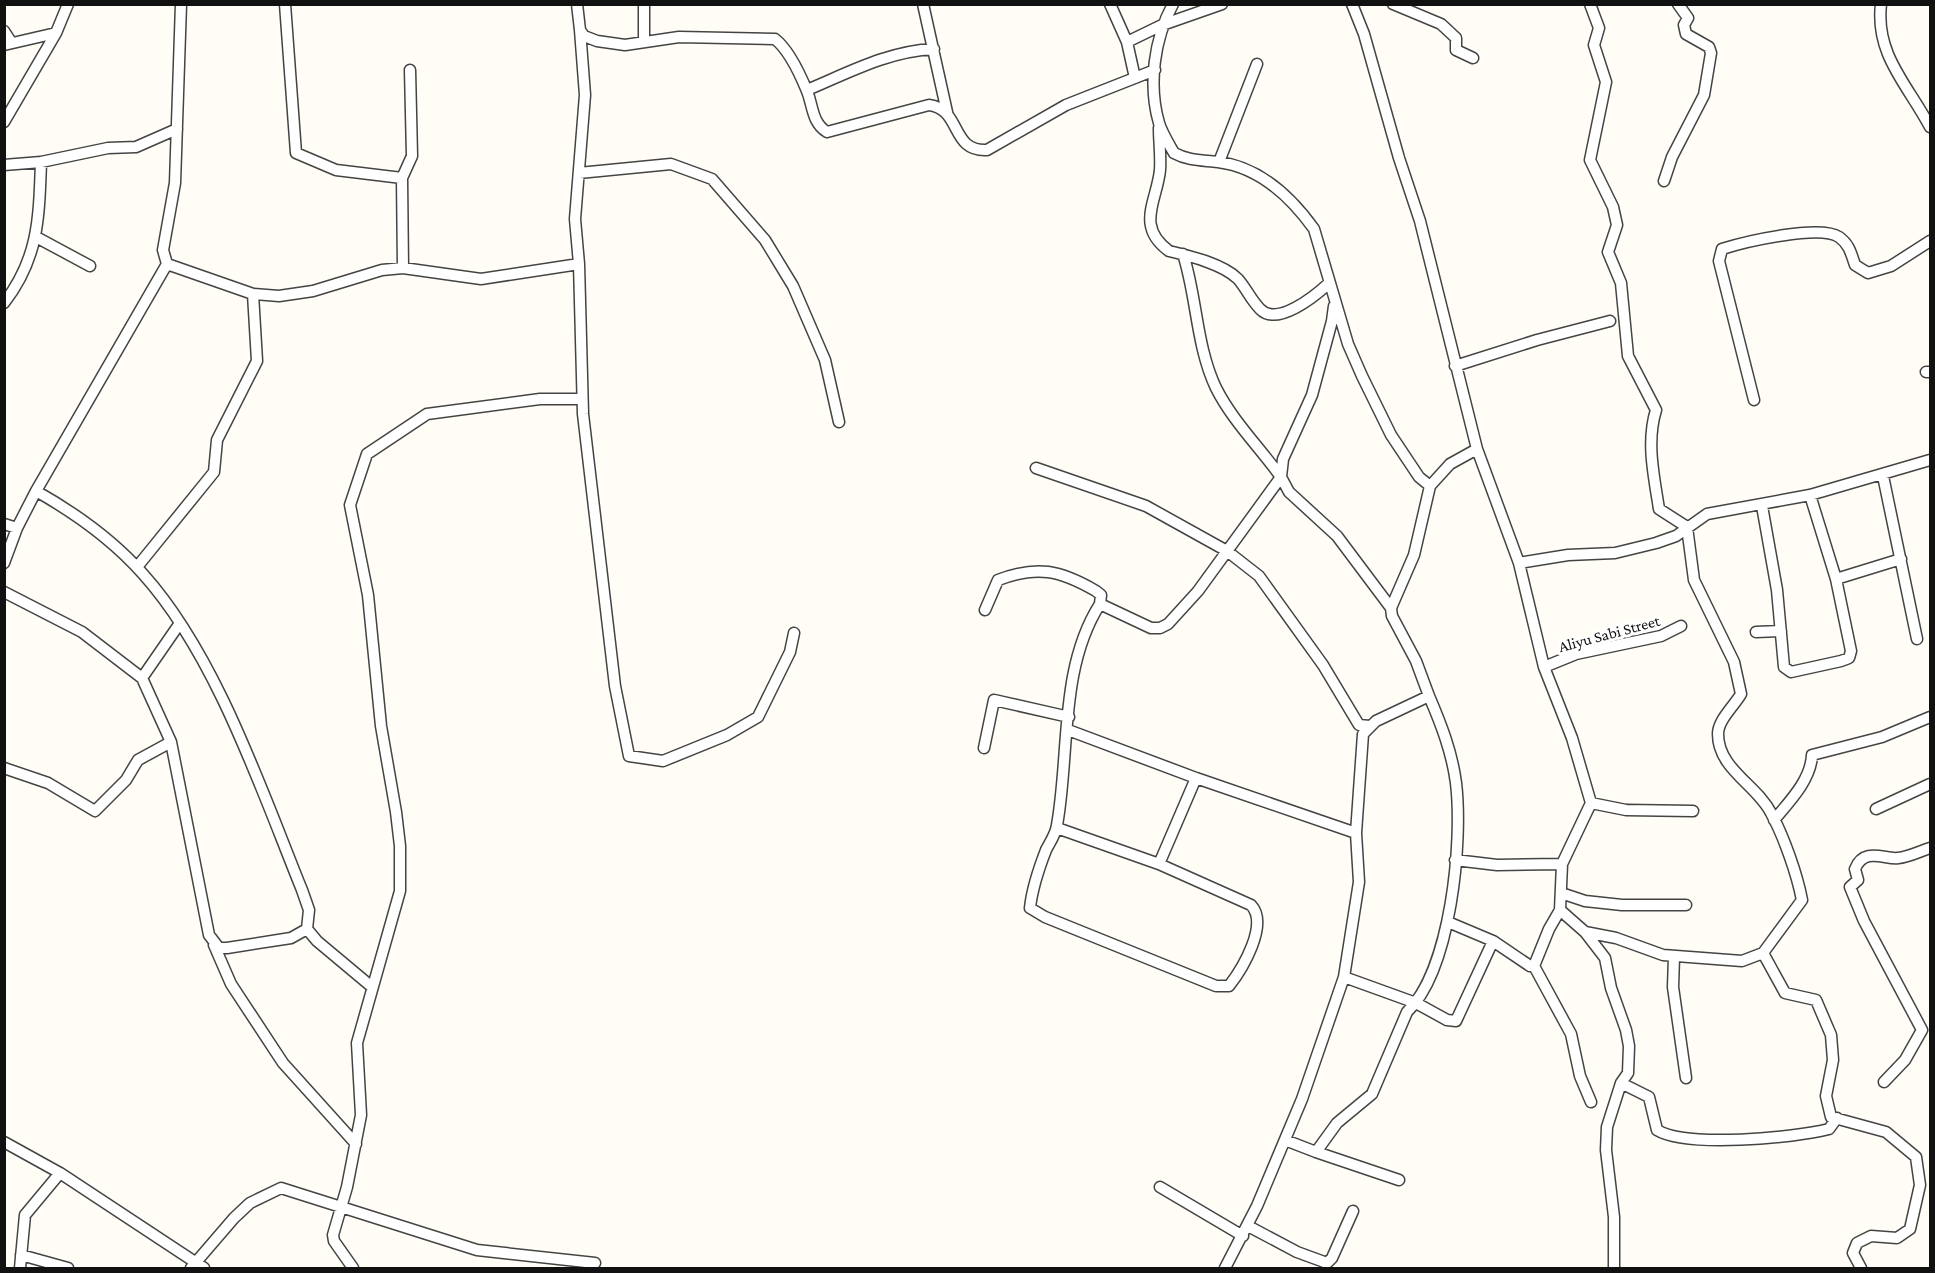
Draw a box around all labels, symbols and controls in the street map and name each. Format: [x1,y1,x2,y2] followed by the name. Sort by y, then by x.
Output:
[1557,612,1663,656] street label: Aliyu Sabi Street

